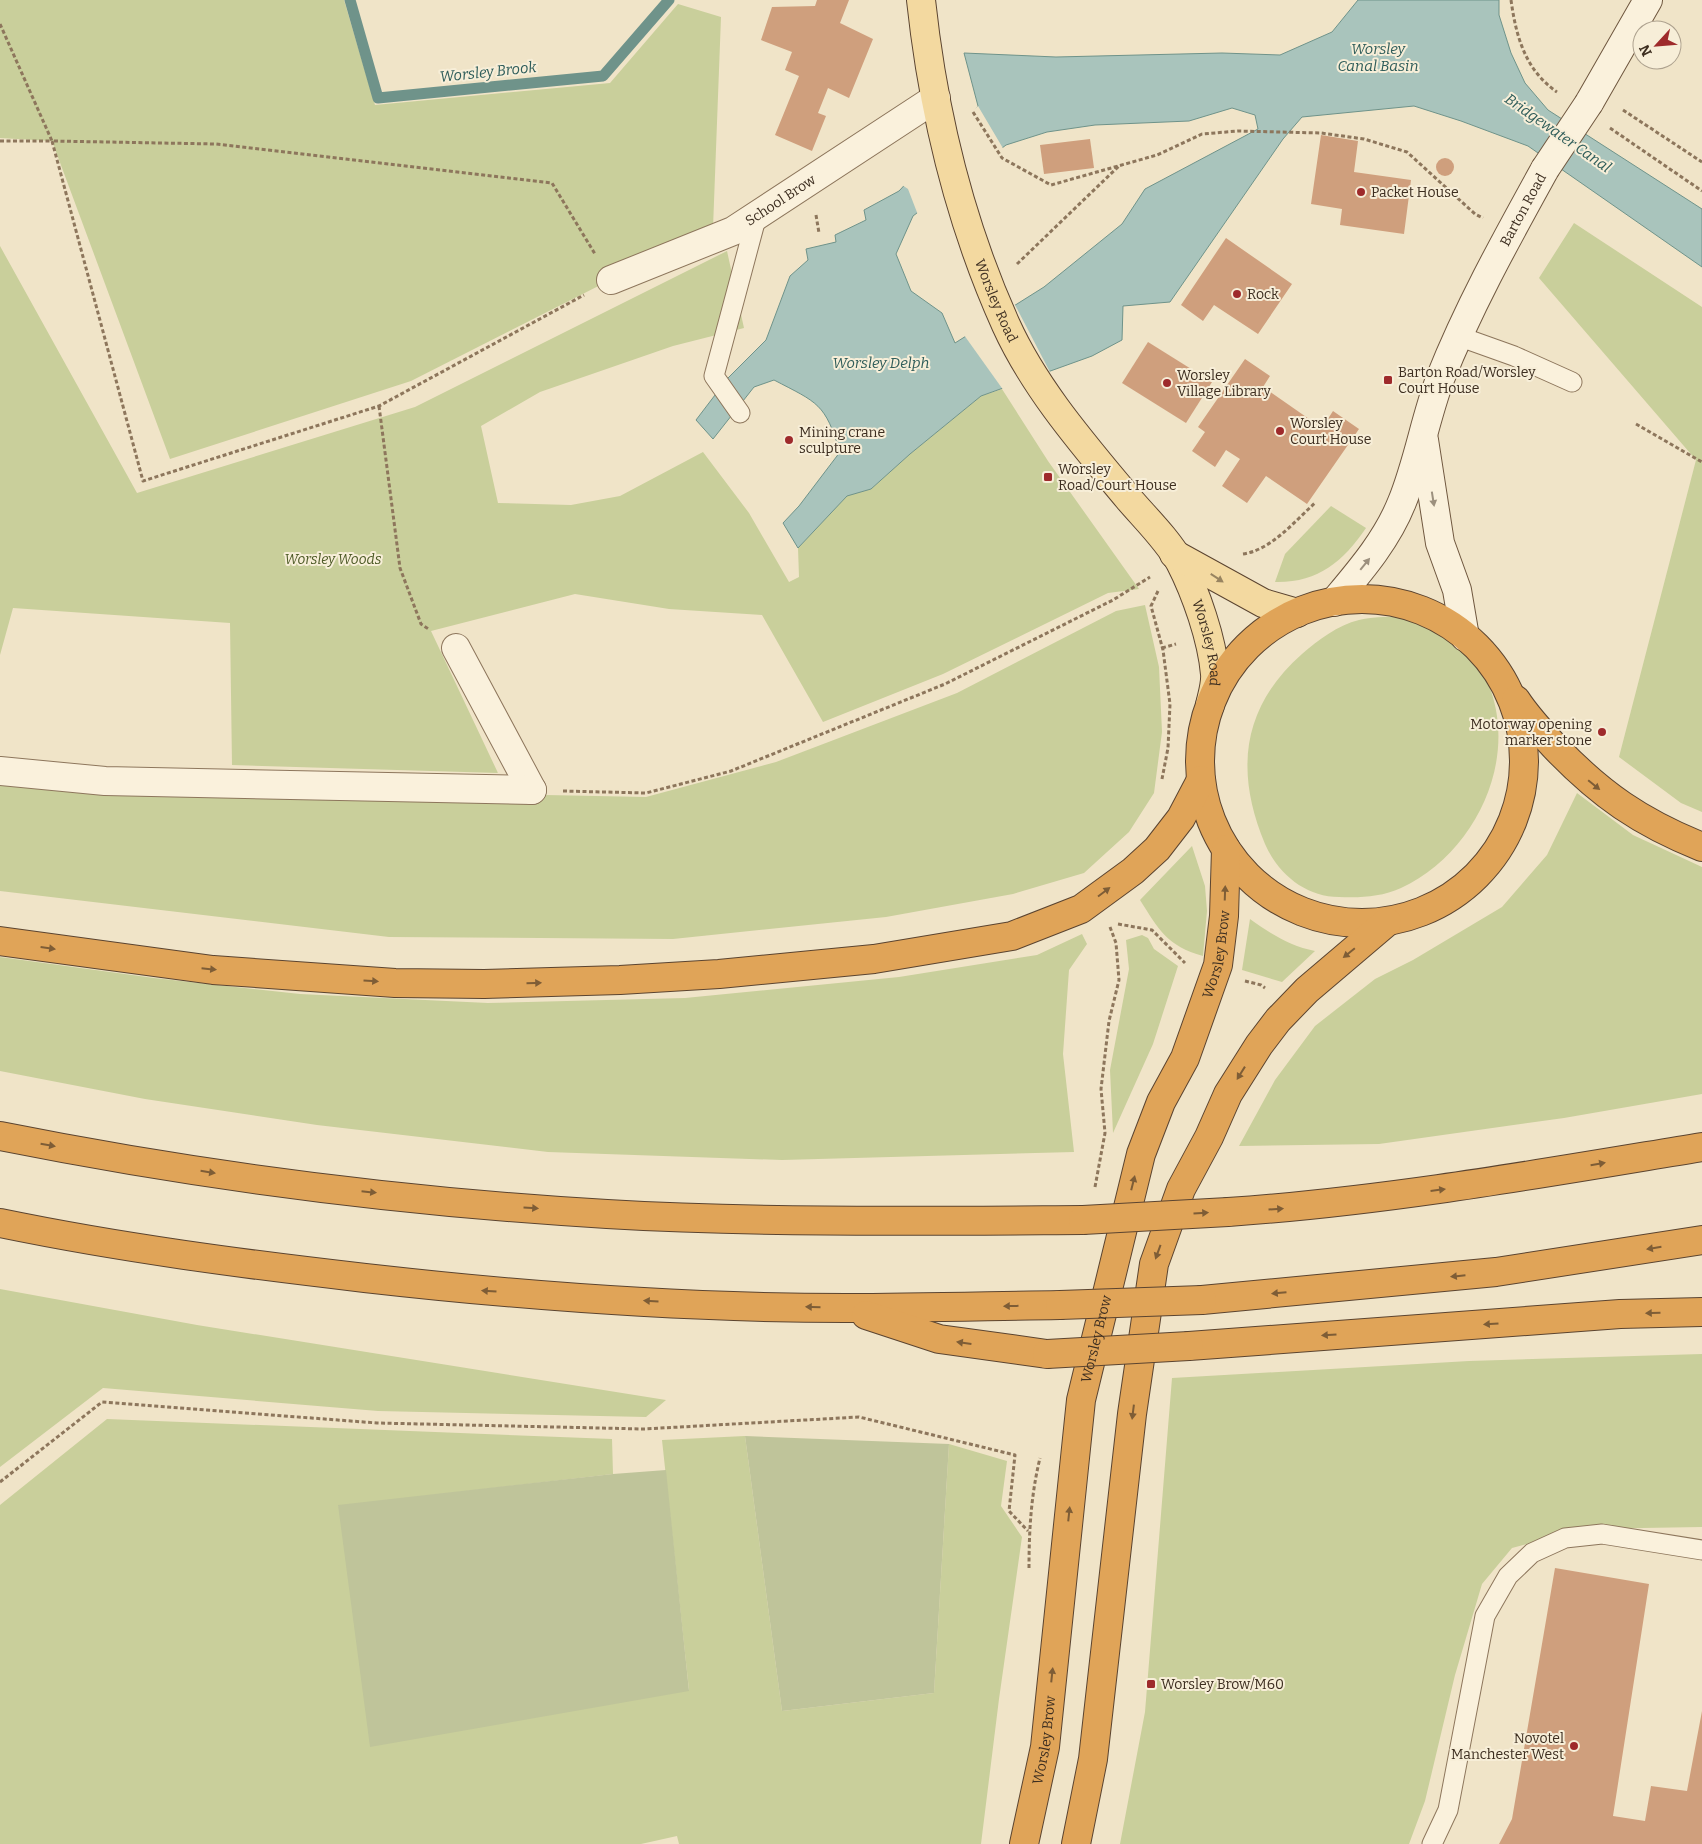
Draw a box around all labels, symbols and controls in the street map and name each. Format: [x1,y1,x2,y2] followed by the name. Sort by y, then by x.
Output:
[1632,20,1682,70] north arrow
[1338,40,1418,75] water label: Worsley Canal Basin
[1636,42,1656,59] text: N
[439,58,538,86] water label: Worsley Brook
[1501,90,1615,176] water label: Bridgewater Canal
[742,170,819,229] street label: School Brow
[1496,170,1549,249] street label: Barton Road
[1371,184,1459,201] place label: Packet House
[1355,186,1367,198] marker: Packet House
[971,257,1021,345] street label: Worsley Road
[1247,286,1279,303] place label: Rock
[1231,288,1243,300] marker: Rock
[833,354,930,372] water label: Worsley Delph
[1398,364,1536,397] place label: Barton Road/Worsley Court House
[1177,367,1271,400] place label: Worsley Village Library
[1382,374,1394,386] marker: Barton Road/Worsley Court House
[1161,377,1173,389] marker: Worsley Village Library
[1290,415,1371,448] place label: Worsley Court House
[799,424,885,457] place label: Mining crane sculpture
[1274,425,1286,437] marker: Worsley Court House
[783,434,795,446] marker: Mining crane sculpture
[1058,461,1177,494] place label: Worsley Road/Court House
[1042,471,1054,483] marker: Worsley Road/Court House
[1429,491,1437,507] one-way arrow
[285,551,382,568] park label: Worsley Woods
[1359,558,1370,571] one-way arrow
[1210,573,1224,583] one-way arrow
[1189,597,1224,687] street label: Worsley Road
[1470,716,1592,749] place label: Motorway opening marker stone
[1596,726,1608,738] marker: Motorway opening marker stone
[1587,780,1600,791] one-way arrow
[1221,885,1229,901] one-way arrow
[1097,887,1111,897] one-way arrow
[1198,909,1233,1000] street label: Worsley Brow
[41,944,57,952] one-way arrow
[1343,947,1356,958] one-way arrow
[202,965,218,973] one-way arrow
[364,978,380,986] one-way arrow
[526,979,542,987] one-way arrow
[1236,1066,1246,1079] one-way arrow
[40,1141,56,1149] one-way arrow
[1591,1160,1607,1168] one-way arrow
[200,1168,216,1176] one-way arrow
[1130,1176,1138,1191] one-way arrow
[1430,1186,1446,1194] one-way arrow
[362,1188,378,1196] one-way arrow
[523,1204,539,1212] one-way arrow
[1269,1204,1285,1212] one-way arrow
[1193,1209,1209,1217] one-way arrow
[1154,1244,1161,1259] one-way arrow
[1646,1244,1662,1252] one-way arrow
[1450,1272,1466,1280] one-way arrow
[481,1287,497,1295] one-way arrow
[1271,1290,1287,1298] one-way arrow
[1077,1293,1115,1384] street label: Worsley Brow
[643,1296,659,1304] one-way arrow
[1003,1302,1019,1310] one-way arrow
[805,1303,821,1311] one-way arrow
[1645,1310,1661,1318] one-way arrow
[1483,1320,1499,1328] one-way arrow
[1321,1332,1337,1340] one-way arrow
[955,1338,971,1346] one-way arrow
[1129,1404,1137,1420] one-way arrow
[1065,1505,1073,1521] one-way arrow
[1048,1667,1056,1683] one-way arrow
[1161,1676,1284,1693] place label: Worsley Brow/M60
[1145,1678,1157,1690] marker: Worsley Brow/M60
[1029,1694,1059,1786] street label: Worsley Brow
[1451,1730,1564,1763] place label: Novotel Manchester West
[1568,1740,1580,1752] marker: Novotel Manchester West

